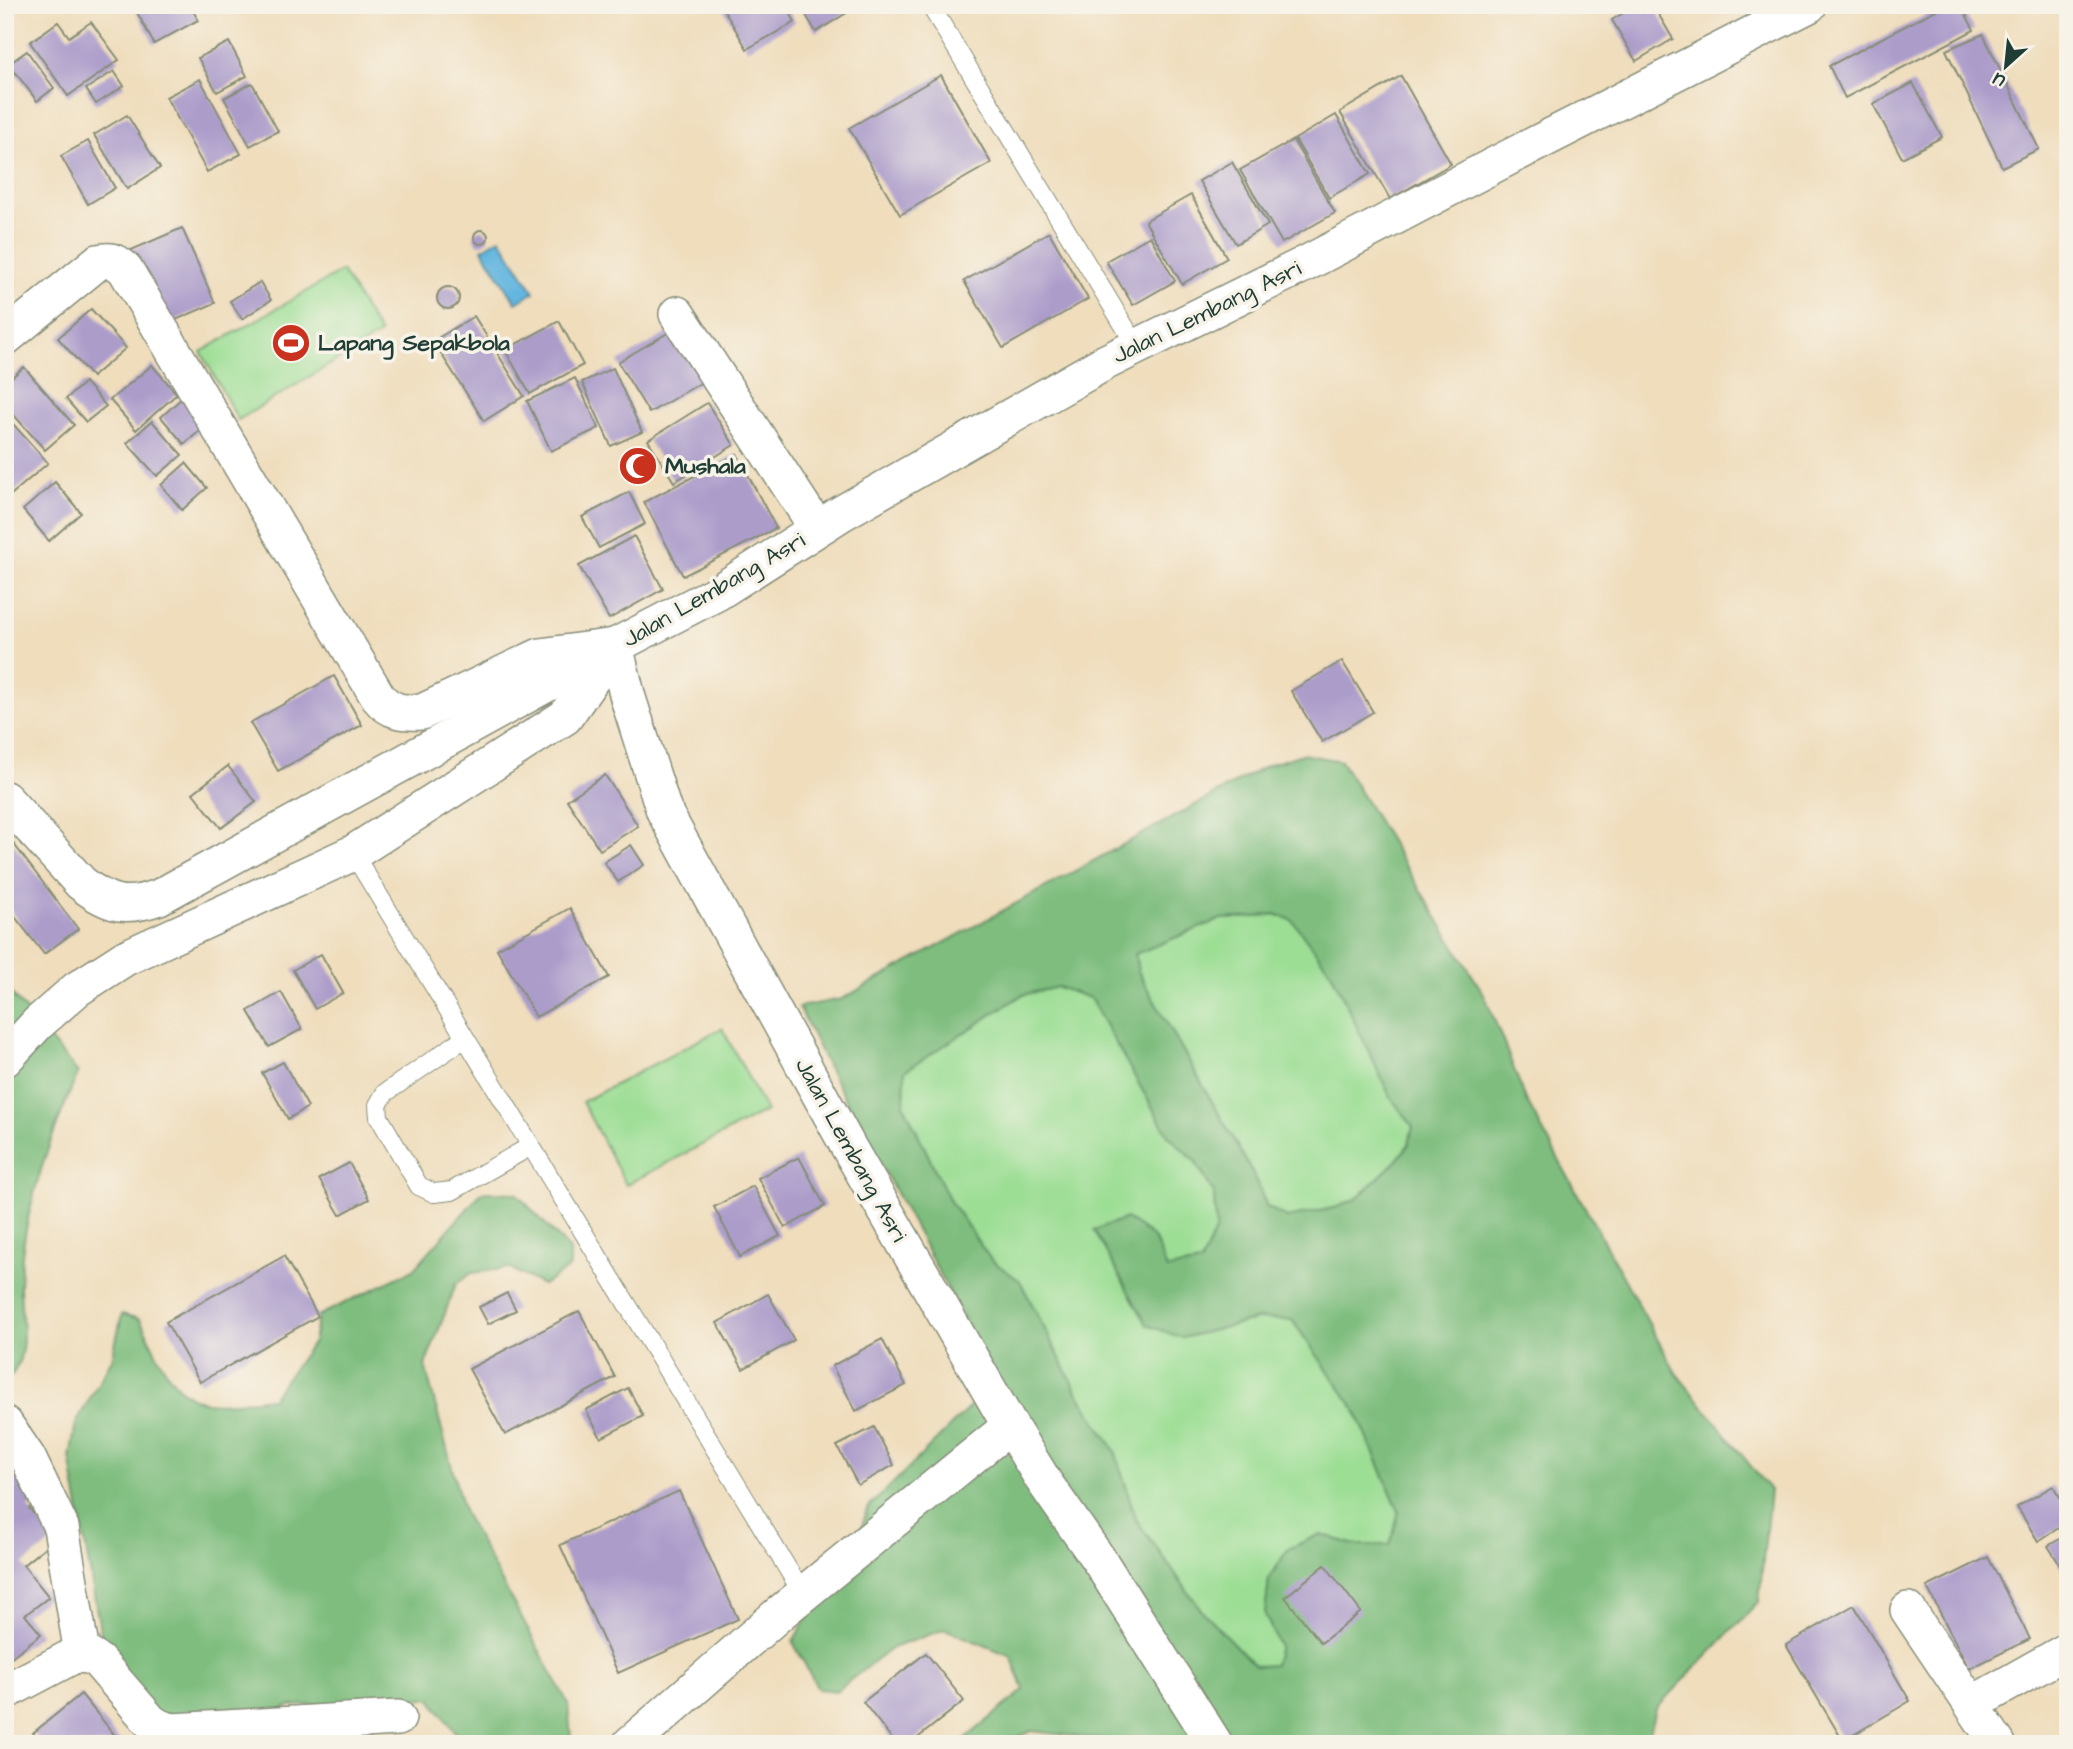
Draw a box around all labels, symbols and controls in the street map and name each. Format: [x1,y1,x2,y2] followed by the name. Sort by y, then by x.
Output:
[1972,32,2042,102] north arrow
[1988,65,2010,94] text: U
[1107,252,1307,372] street label: Jalan Lembang Asri
[270,322,312,364] sports icon: Lapang Sepakbola
[318,327,510,360] place label: Lapang Sepakbola
[617,445,659,487] mosque icon: Mushala
[665,450,746,482] place label: Mushala
[617,524,812,656] street label: Jalan Lembang Asri
[786,1052,915,1249] street label: Jalan Lembang Asri

